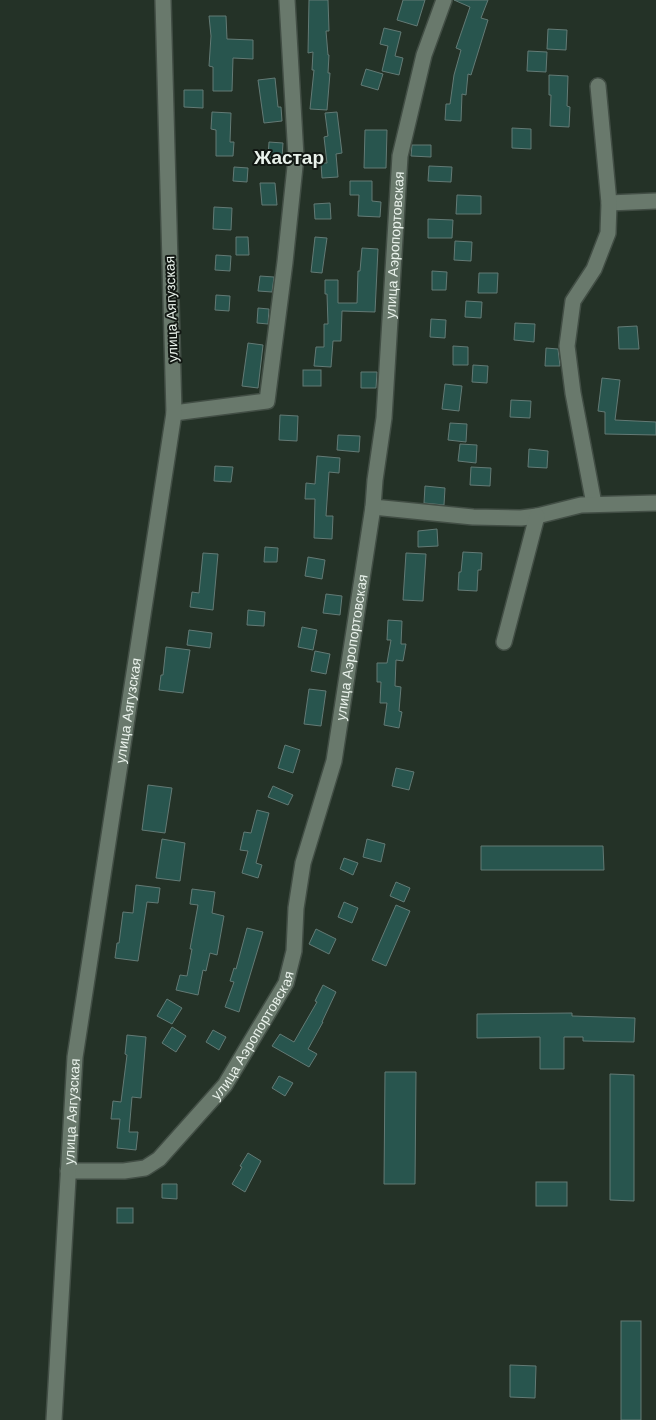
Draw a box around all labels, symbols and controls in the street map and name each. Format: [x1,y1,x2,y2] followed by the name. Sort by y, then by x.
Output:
[253,145,324,170] district label: Жастар
[381,171,408,319] street label: улица Аэропортовская
[160,256,182,362] street label: улица Аягузская
[331,573,372,722] street label: улица Аэропортовская
[111,657,145,765] street label: улица Аягузская
[207,969,298,1104] street label: улица Аэропортовская
[60,1058,84,1165] street label: улица Аягузская

